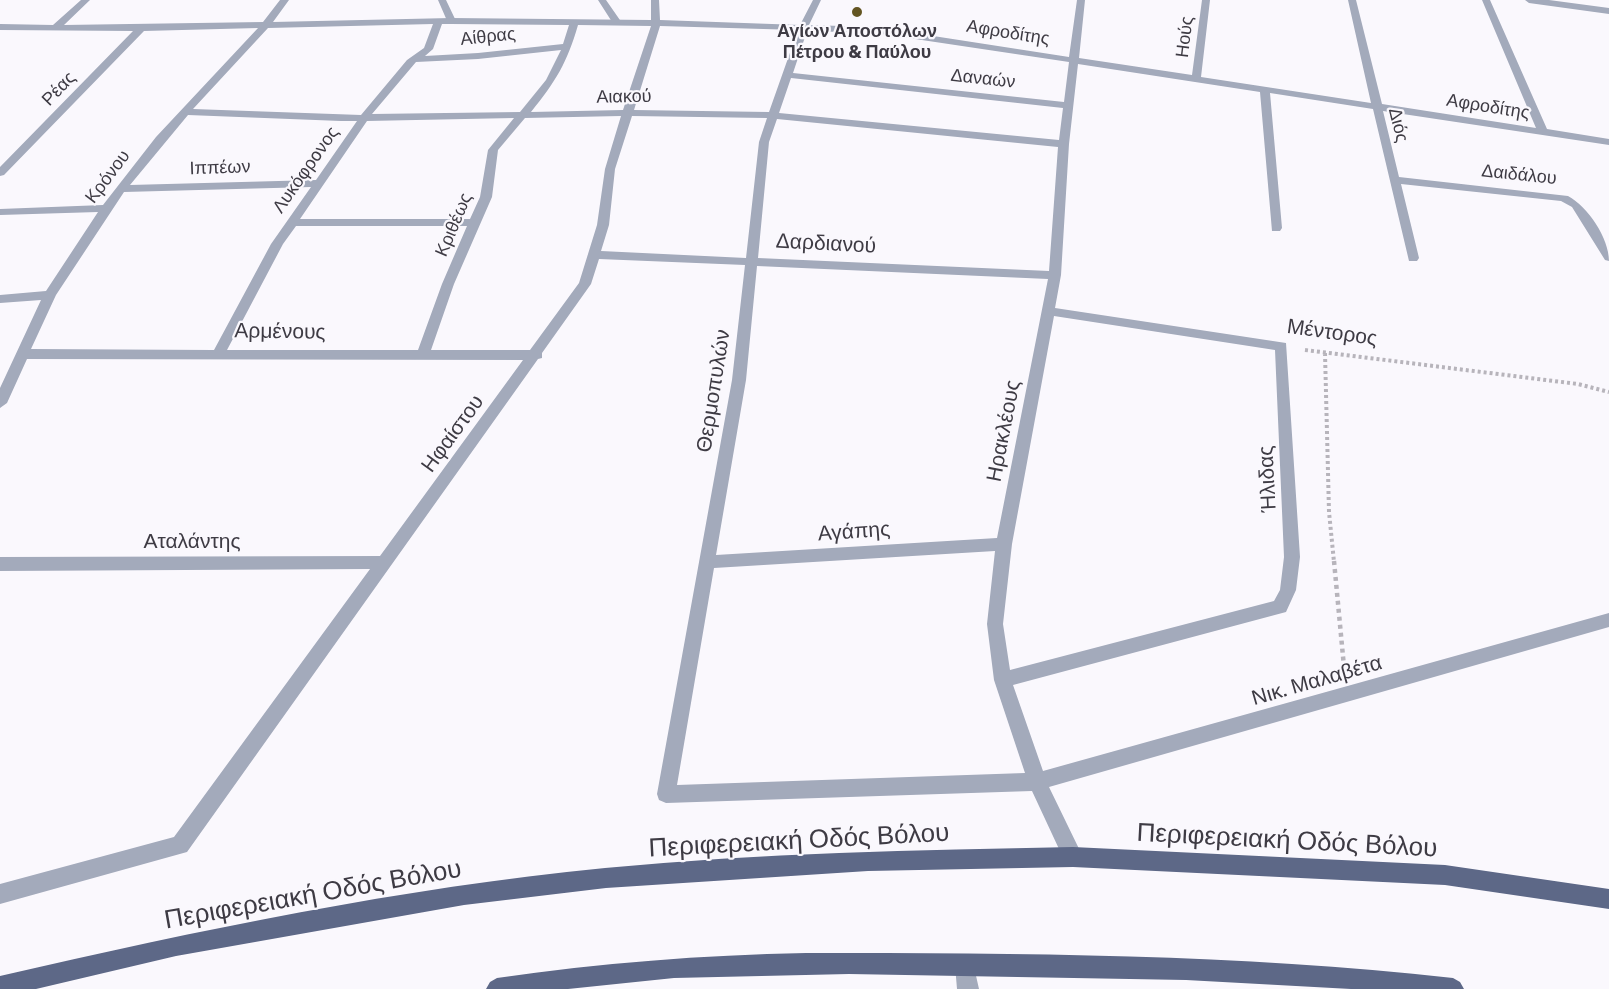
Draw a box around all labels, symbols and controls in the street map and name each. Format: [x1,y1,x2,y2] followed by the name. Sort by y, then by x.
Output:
[850,5,864,19] marker: Αγίων Αποστόλων Πέτρου & Παύλου
[1172,15,1198,59] street label: Ηούς
[965,16,1051,50] street label: Αφροδίτης
[777,21,937,63] place label: Αγίων Αποστόλων Πέτρου & Παύλου
[459,23,517,51] street label: Αίθρας
[950,65,1016,93] street label: Δαναών
[38,67,80,111] street label: Ρέας
[596,86,652,108] street label: Αιακού
[1445,90,1531,124] street label: Αφροδίτης
[1383,106,1413,144] street label: Διός
[268,123,344,217] street label: Λυκόφρoνος
[81,146,135,208] street label: Κρόνου
[189,156,251,180] street label: Ιππέων
[1480,160,1558,190] street label: Δαιδάλου
[431,190,477,260] street label: Κριθέως
[775,229,877,259] street label: Δαρδιανού
[1285,314,1379,352] street label: Μέντορος
[234,319,326,345] street label: Αρμένους
[692,328,736,454] street label: Θερμοπυλών
[982,378,1026,484] street label: Ηρακλέους
[416,390,490,478] street label: Ηφαίστου
[1254,445,1282,513] street label: Ήλιδας
[817,517,891,547] street label: Αγάπης
[143,529,241,555] street label: Αταλάντης
[1249,650,1385,712] street label: Νικ. Μαλαβέτα
[648,818,950,864] street label: Περιφερειακή Οδός Βόλου
[1136,818,1438,864] street label: Περιφερειακή Οδός Βόλου
[162,853,464,937] street label: Περιφερειακή Οδός Βόλου

